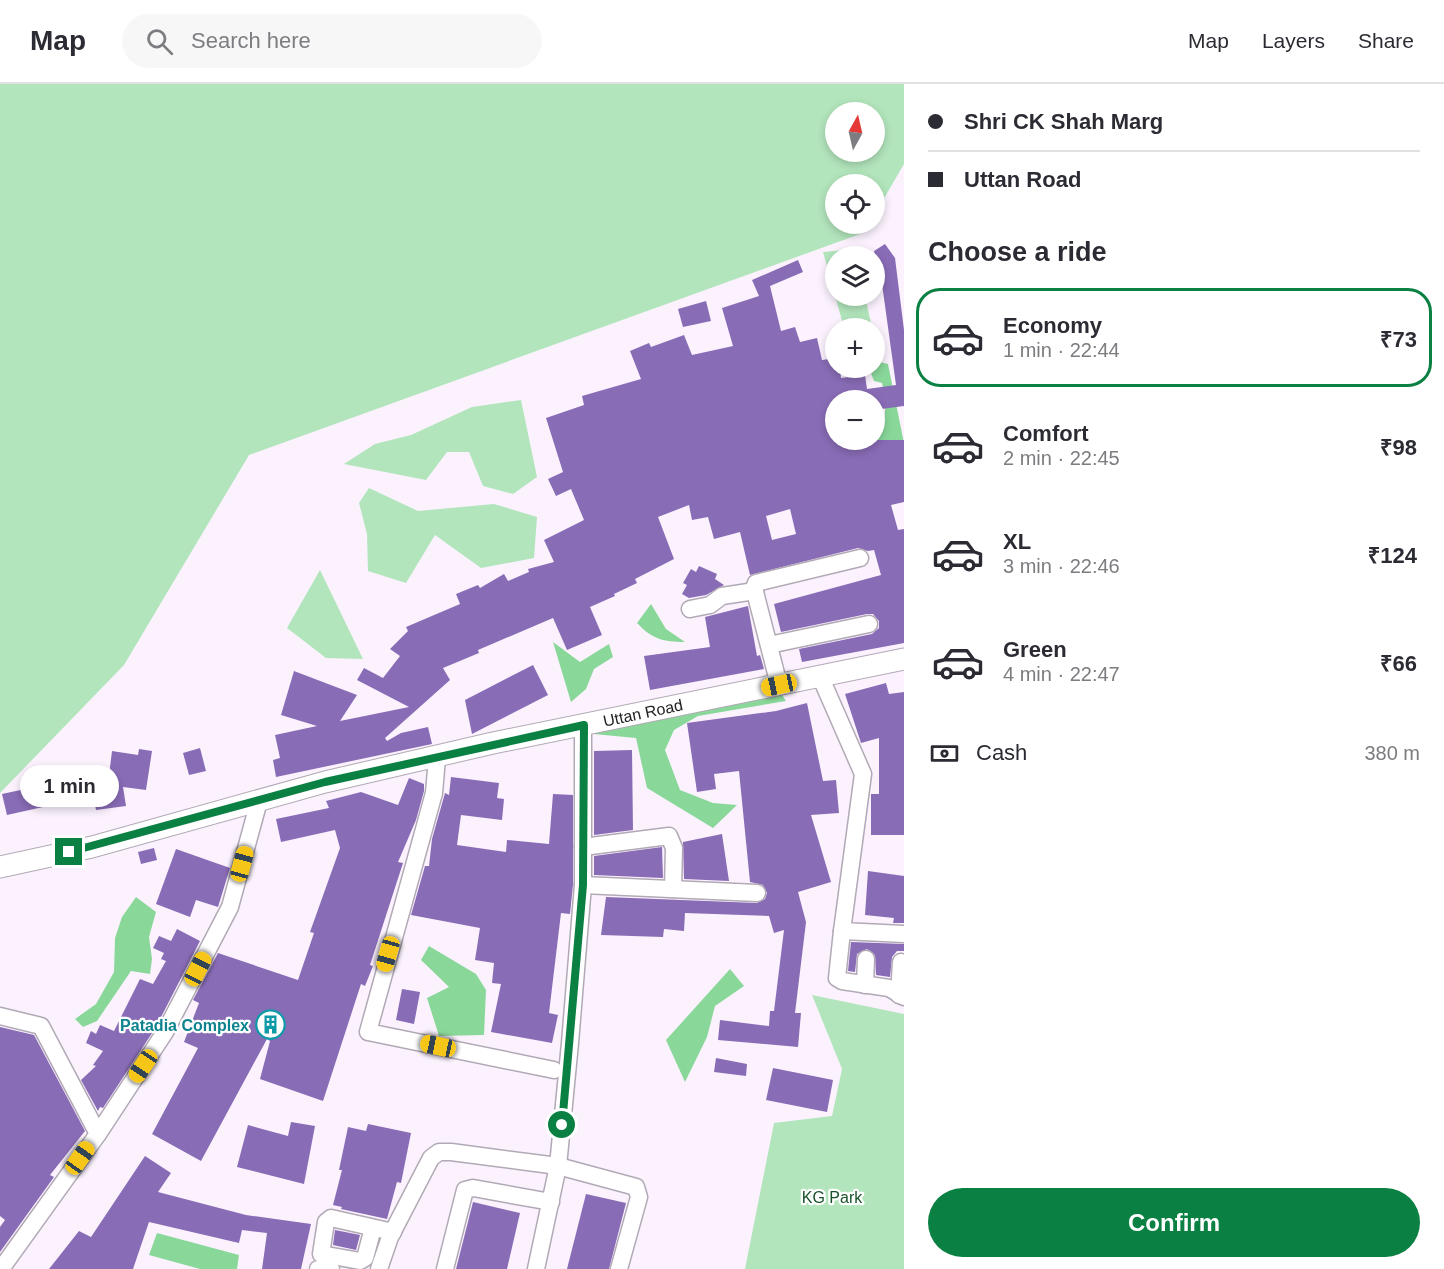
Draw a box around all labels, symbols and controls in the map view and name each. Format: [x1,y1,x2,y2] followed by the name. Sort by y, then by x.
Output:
[122,14,542,68] search box
[30,25,86,56] text: Map
[143,25,176,58] icon: search
[191,28,311,53] text: Search here
[1188,29,1229,52] text: Map
[1262,29,1325,52] text: Layers
[1358,29,1414,52] text: Share
[825,102,885,162] north arrow
[825,102,885,450] map controls
[964,109,1163,134] text: Shri CK Shah Marg
[964,167,1081,192] text: Uttan Road
[825,174,885,234] button: locate
[928,237,1107,267] text: Choose a ride
[825,246,885,306] button: layers
[931,311,985,365] icon: car
[1003,313,1102,338] text: Economy
[825,318,885,378] button: +
[1380,327,1417,352] text: ₹73
[1003,339,1120,361] text: 1 min · 22:44
[825,390,885,450] button: −
[931,419,985,473] icon: car
[1003,421,1089,446] text: Comfort
[1380,435,1417,460] text: ₹98
[1003,447,1120,469] text: 2 min · 22:45
[931,527,985,581] icon: car
[1003,529,1031,554] text: XL
[1368,543,1417,568] text: ₹124
[1003,555,1120,577] text: 3 min · 22:46
[931,635,985,689] icon: car
[1003,637,1067,662] text: Green
[1380,651,1417,676] text: ₹66
[1003,663,1120,685] text: 4 min · 22:47
[760,672,798,698] car
[602,696,684,730] street label: Uttan Road
[928,737,961,770] icon: cash
[976,740,1027,765] text: Cash
[1364,742,1420,764] text: 380 m
[20,765,118,807] callout: 1 min
[43,775,96,797] text: 1 min
[55,838,82,865] route end
[229,844,255,884] car
[374,934,402,974] car
[182,949,214,989] car
[254,1009,286,1041] building icon: Patadia Complex
[120,1017,249,1034] place label: Patadia Complex
[419,1033,457,1059] car
[125,1046,161,1086] car
[548,1111,575,1138] route start
[62,1138,98,1178] car
[928,1188,1420,1257] button: Confirm
[802,1189,863,1206] park label: KG Park

